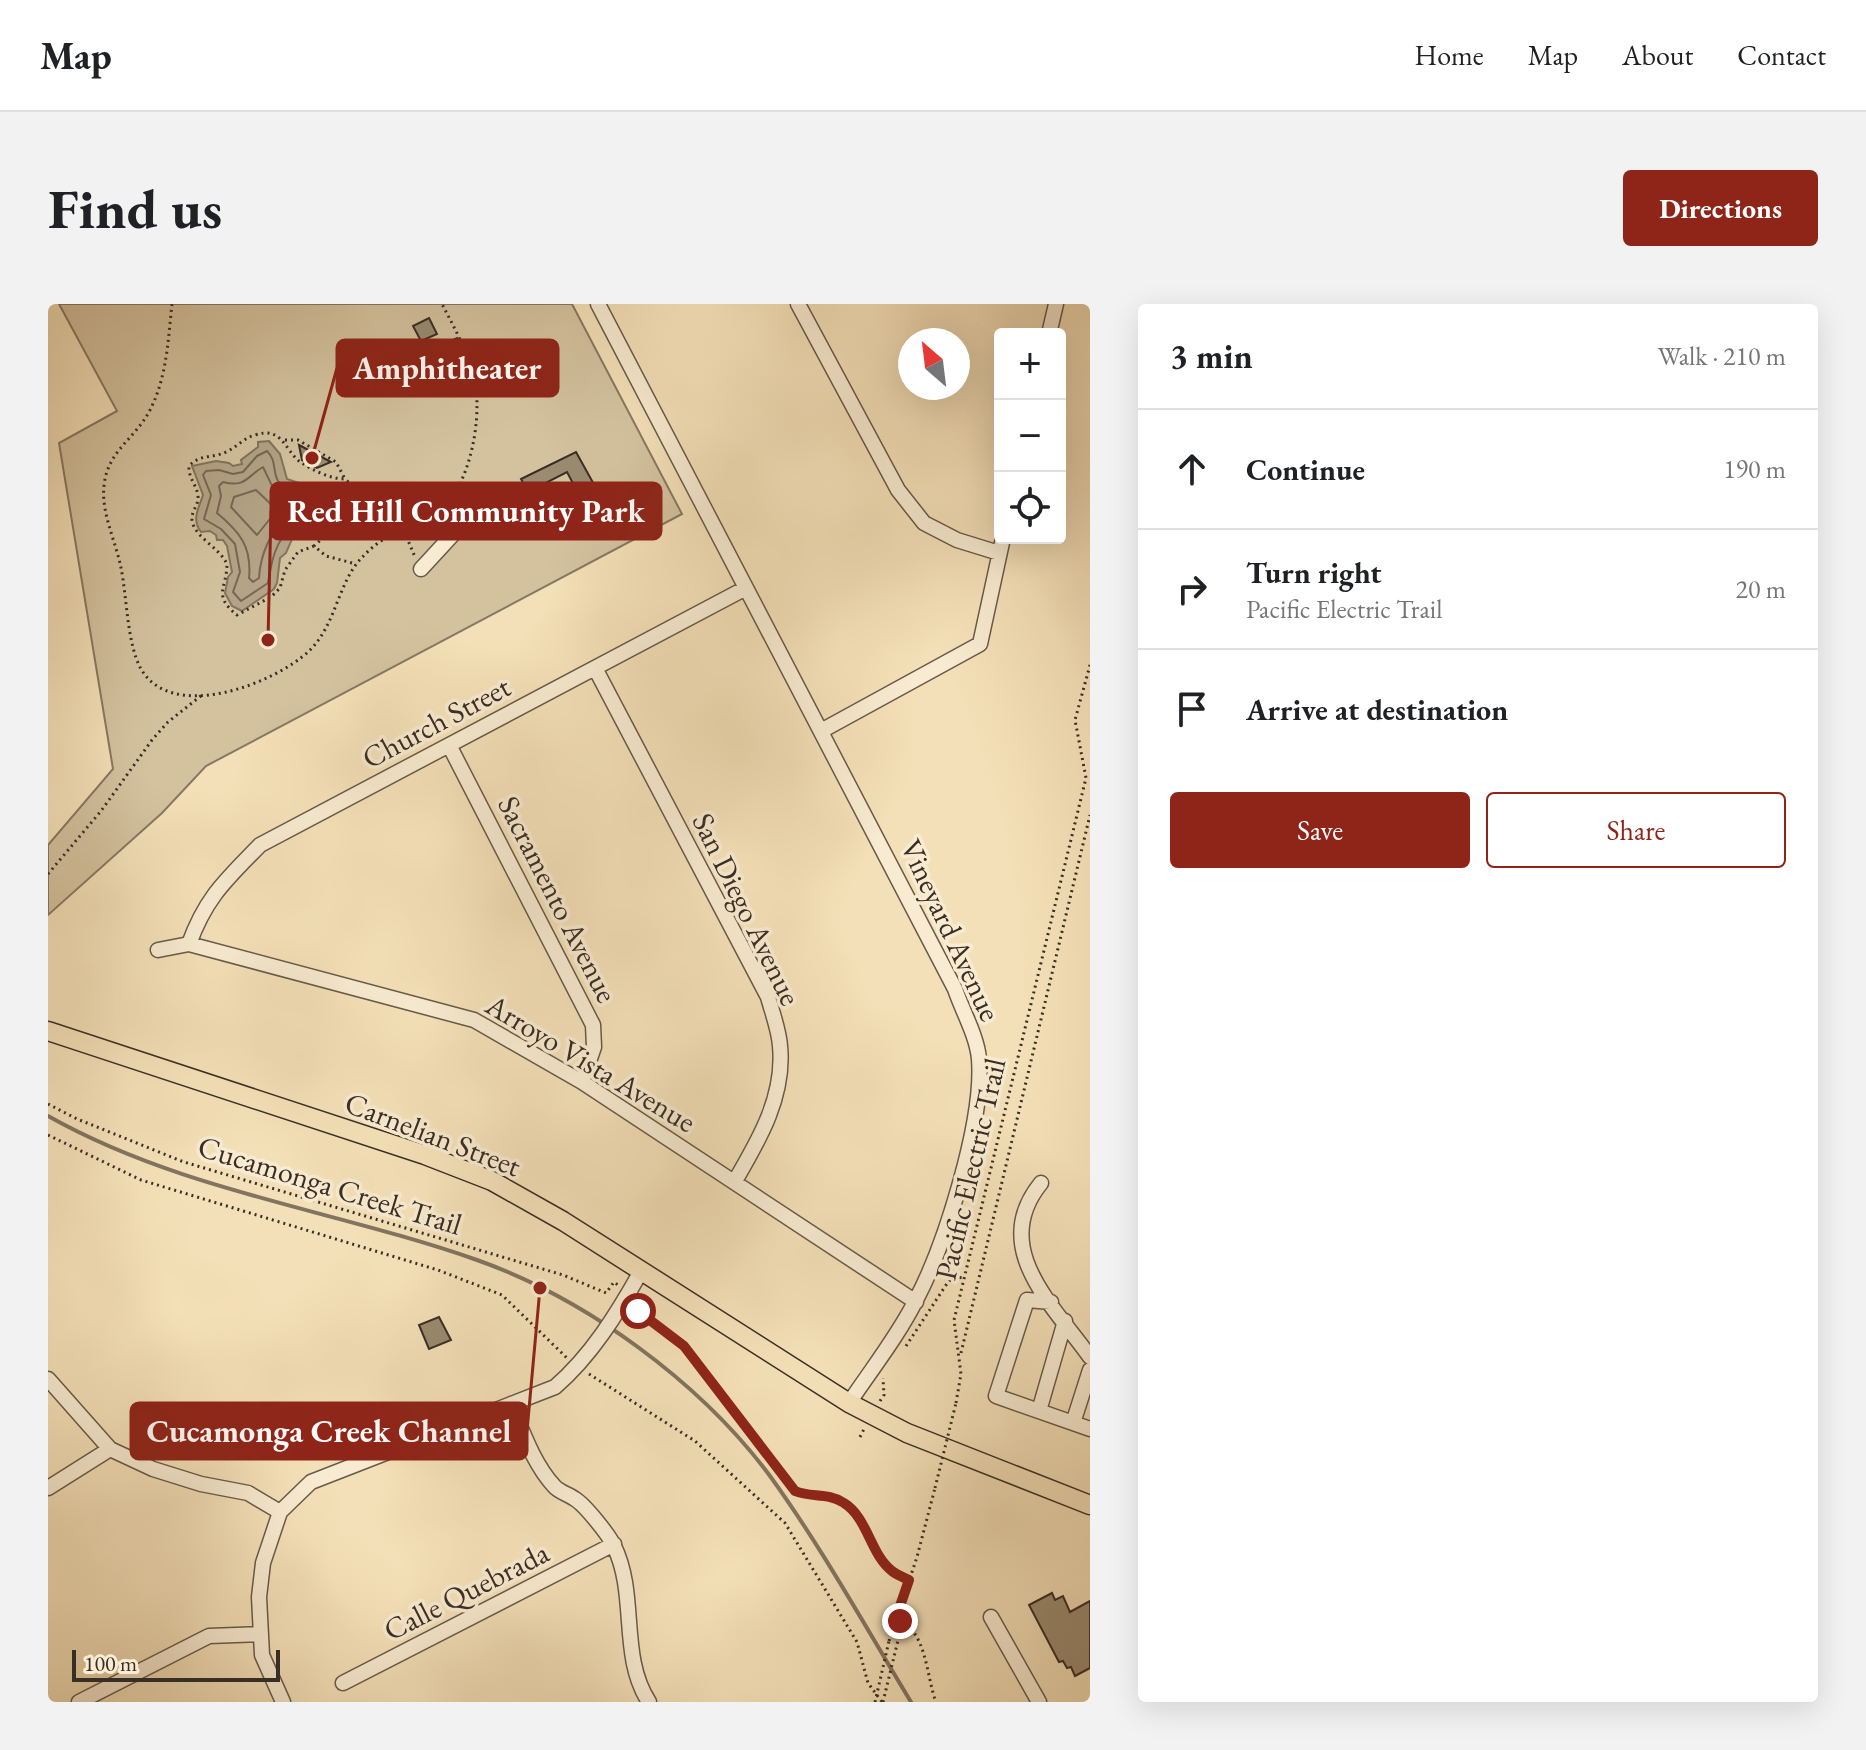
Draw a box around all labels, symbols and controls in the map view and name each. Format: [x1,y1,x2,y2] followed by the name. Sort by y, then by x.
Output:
[40,31,112,80] text: Map
[1414,37,1484,73] text: Home
[1528,37,1578,73] text: Map
[1622,37,1693,73] text: About
[1737,37,1826,73] text: Contact
[1623,170,1818,246] button: Directions
[48,172,222,245] text: Find us
[898,328,970,400] north arrow
[994,328,1066,544] map controls
[994,328,1066,400] button: +
[1170,334,1253,378] text: 3 min
[1658,339,1786,373] text: Walk · 210 m
[337,340,558,396] callout: Amphitheater
[351,347,542,389] text: Amphitheater
[994,400,1066,472] button: −
[1170,447,1214,491] icon: ahead
[1246,450,1365,489] text: Continue
[1723,452,1786,486] text: 190 m
[994,472,1066,544] button: locate
[271,483,661,539] callout: Red Hill Community Park
[287,490,645,532] text: Red Hill Community Park
[1246,553,1382,592] text: Turn right
[1170,567,1214,611] icon: right
[1736,572,1786,606] text: 20 m
[1246,592,1442,626] text: Pacific Electric Trail
[355,666,517,777] street label: Church Street
[1170,687,1214,731] icon: arrive
[1246,690,1508,729] text: Arrive at destination
[489,789,627,1009] street label: Sacramento Avenue
[1170,792,1470,868] button: Save
[1486,792,1786,868] button: Share
[684,806,810,1012] street label: San Diego Avenue
[892,833,1010,1027] street label: Vineyard Avenue
[478,984,703,1141] street label: Arroyo Vista Avenue
[925,1054,1015,1284] street label: Pacific Electric Trail
[340,1083,527,1186] street label: Carnelian Street
[193,1126,467,1244] street label: Cucamonga Creek Trail
[620,1293,656,1329] route start
[131,1403,527,1459] callout: Cucamonga Creek Channel
[147,1410,511,1452] text: Cucamonga Creek Channel
[377,1533,555,1649] street label: Calle Quebrada
[882,1603,918,1639] route end
[72,1646,280,1682] scale bar
[84,1649,137,1678] text: 100 m

